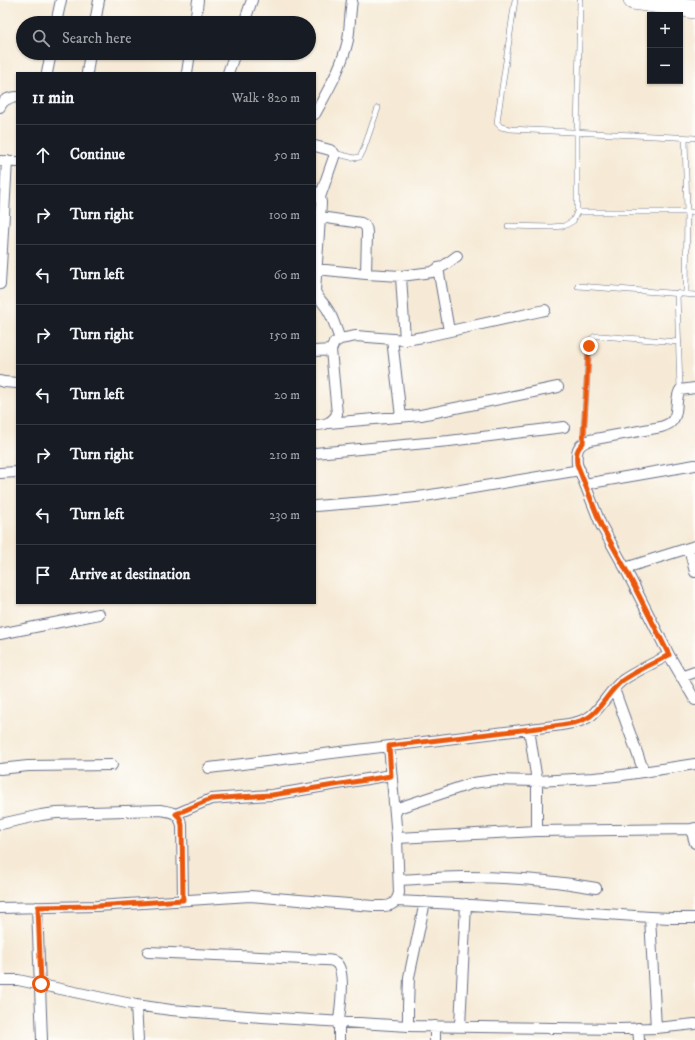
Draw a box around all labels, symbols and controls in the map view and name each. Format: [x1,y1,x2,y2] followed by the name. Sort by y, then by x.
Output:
[647,12,683,84] map controls
[647,12,683,48] button: +
[16,16,316,60] search box
[30,27,52,49] icon: search
[62,29,131,48] text: Search here
[647,48,683,84] button: −
[32,87,74,109] text: 11 min
[232,90,300,106] text: Walk · 820 m
[32,144,54,166] icon: ahead
[70,145,125,164] text: Continue
[274,147,300,163] text: 50 m
[32,204,54,226] icon: right
[70,205,133,224] text: Turn right
[269,207,300,223] text: 100 m
[32,264,54,286] icon: left
[70,265,124,284] text: Turn left
[274,267,300,283] text: 60 m
[32,324,54,346] icon: right
[70,325,133,344] text: Turn right
[269,327,300,343] text: 150 m
[580,337,598,355] route end
[32,384,54,406] icon: left
[70,385,124,404] text: Turn left
[274,387,300,403] text: 20 m
[32,444,54,466] icon: right
[70,445,133,464] text: Turn right
[269,447,300,463] text: 210 m
[32,504,54,526] icon: left
[70,505,124,524] text: Turn left
[269,507,300,523] text: 230 m
[32,564,54,586] icon: arrive
[70,565,190,584] text: Arrive at destination
[32,975,50,993] route start

